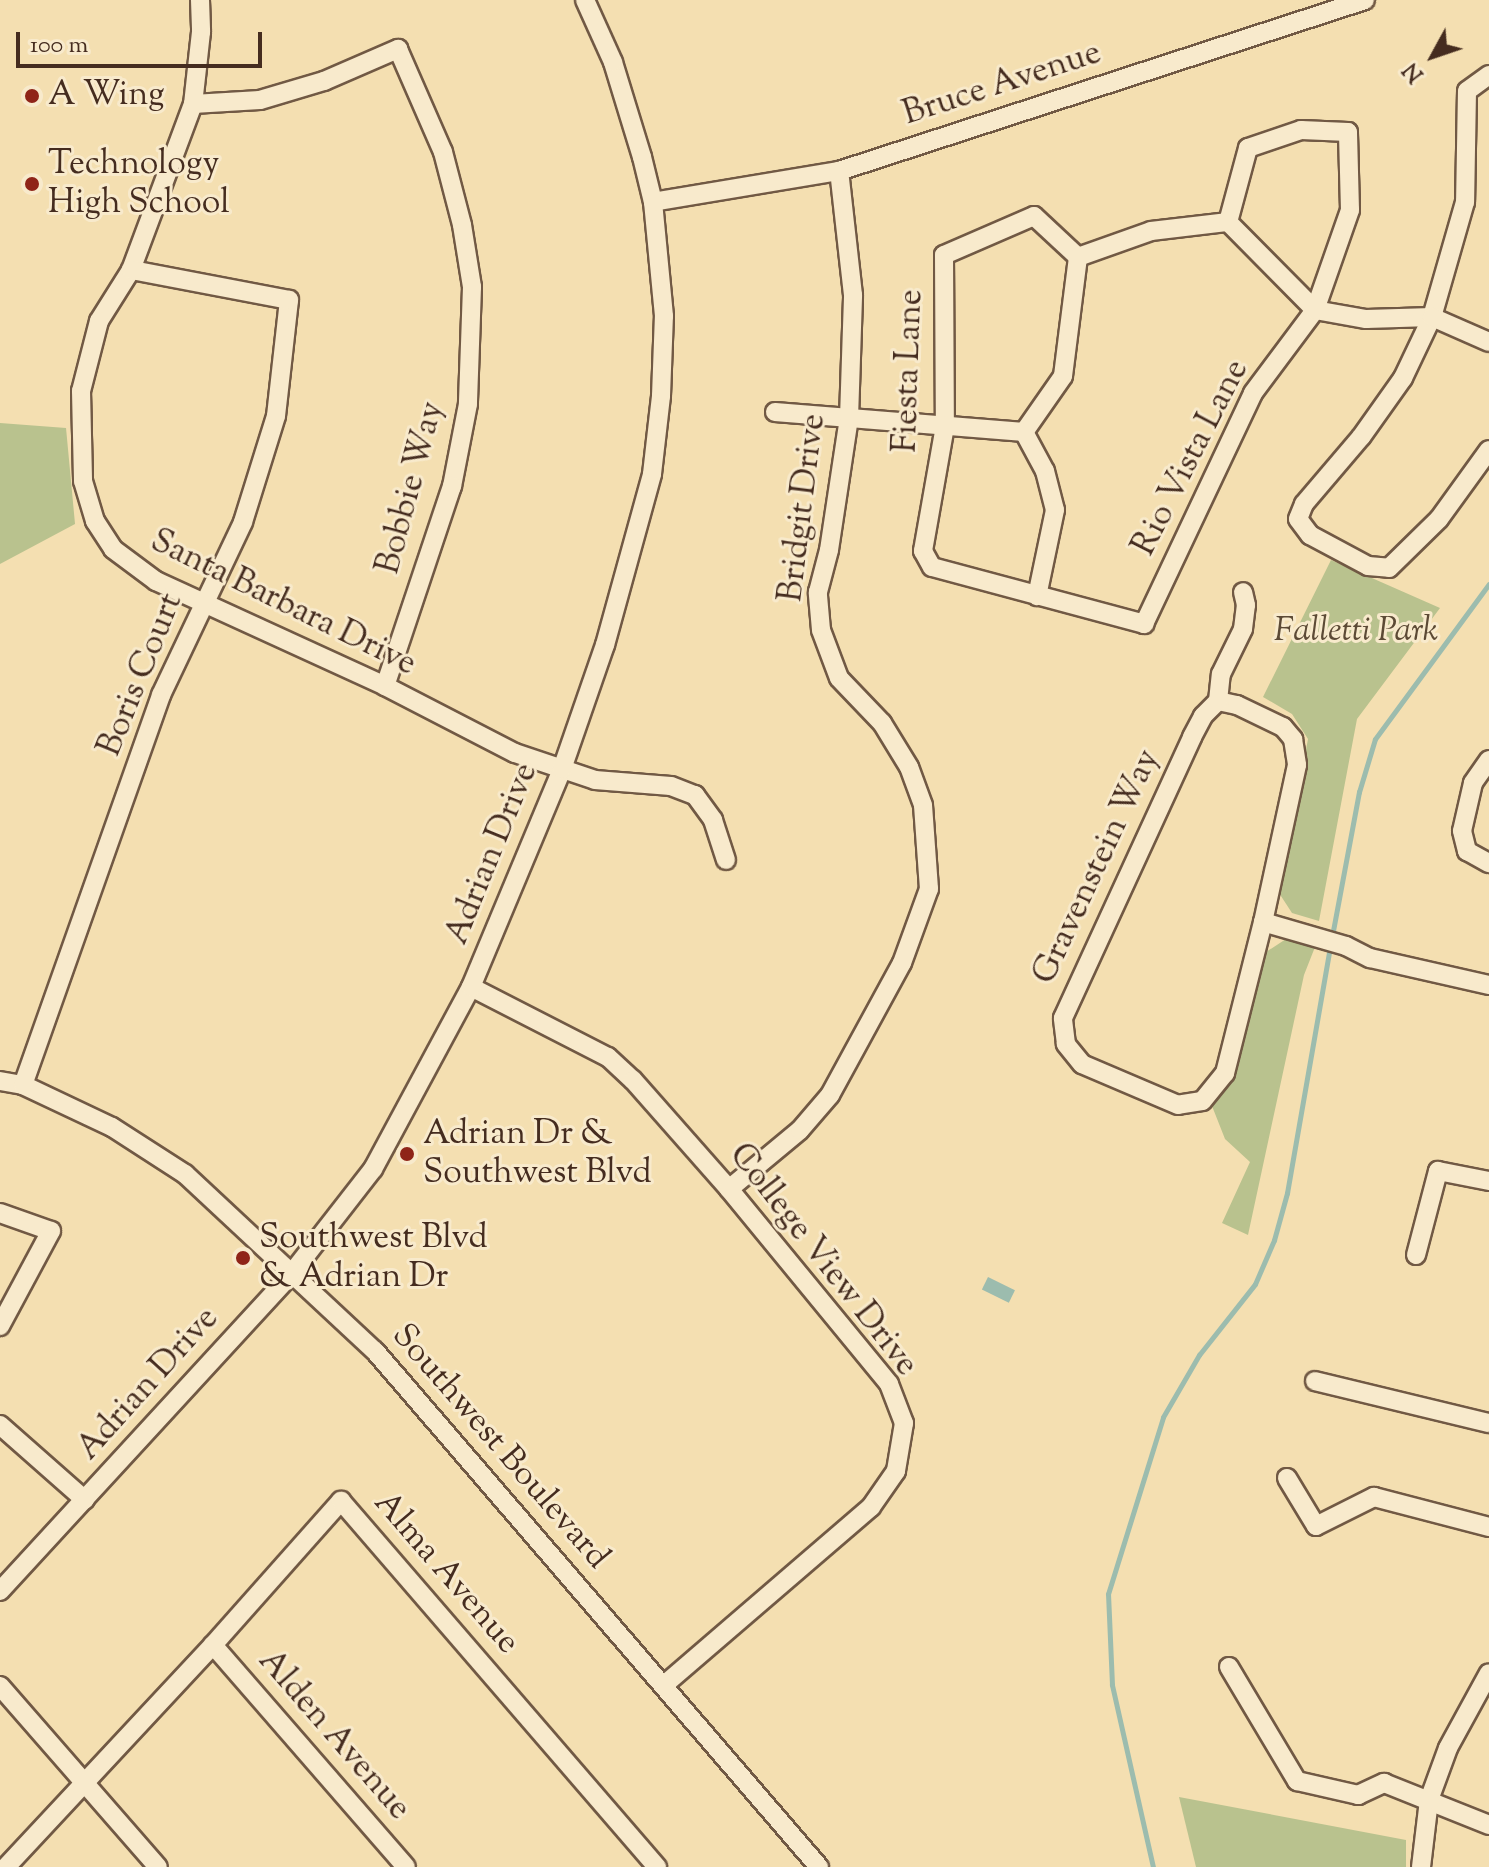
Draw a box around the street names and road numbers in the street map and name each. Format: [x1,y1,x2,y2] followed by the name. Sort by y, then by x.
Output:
[898,33,1106,135] street label: Bruce Avenue
[886,289,932,453] street label: Fiesta Lane
[1124,353,1258,563] street label: Rio Vista Lane
[368,397,454,579] street label: Bobbie Way
[771,412,835,604] street label: Bridgit Drive
[143,521,423,685] street label: Santa Barbara Drive
[90,588,192,762] street label: Boris Court
[1025,743,1169,991] street label: Gravenstein Way
[437,757,547,951] street label: Adrian Drive
[720,1136,926,1384] street label: College View Drive
[69,1299,227,1469] street label: Adrian Drive
[383,1316,617,1578] street label: Southwest Boulevard
[364,1483,528,1663] street label: Alma Avenue
[249,1641,419,1829] street label: Alden Avenue

